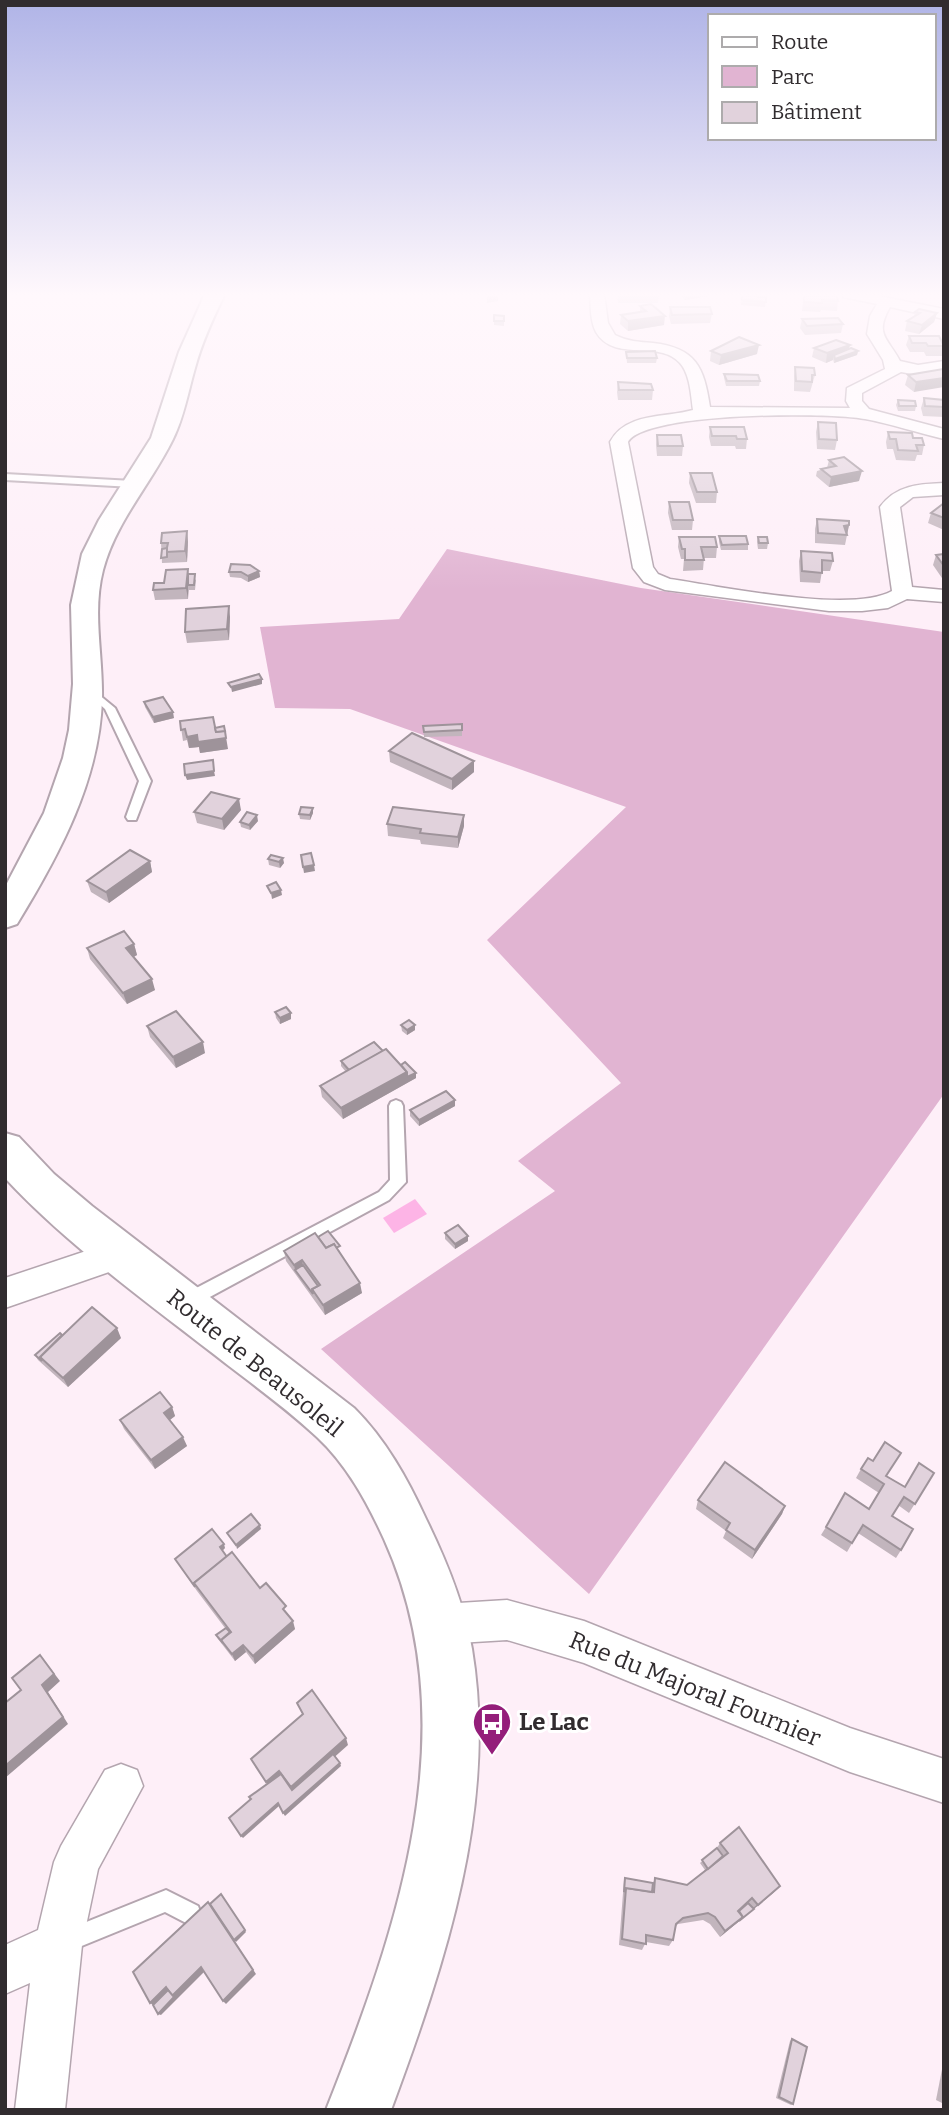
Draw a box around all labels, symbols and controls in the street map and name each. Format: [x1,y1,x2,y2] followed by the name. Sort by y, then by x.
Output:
[708,14,935,140] legend
[771,29,828,55] text: Route
[771,64,814,90] text: Parc
[771,99,862,125] text: Bâtiment
[161,1283,349,1443] street label: Route de Beausoleil
[565,1626,825,1752] street label: Rue du Majoral Fournier
[471,1701,513,1756] bus stop icon: Le Lac
[519,1708,589,1736] place label: Le Lac

